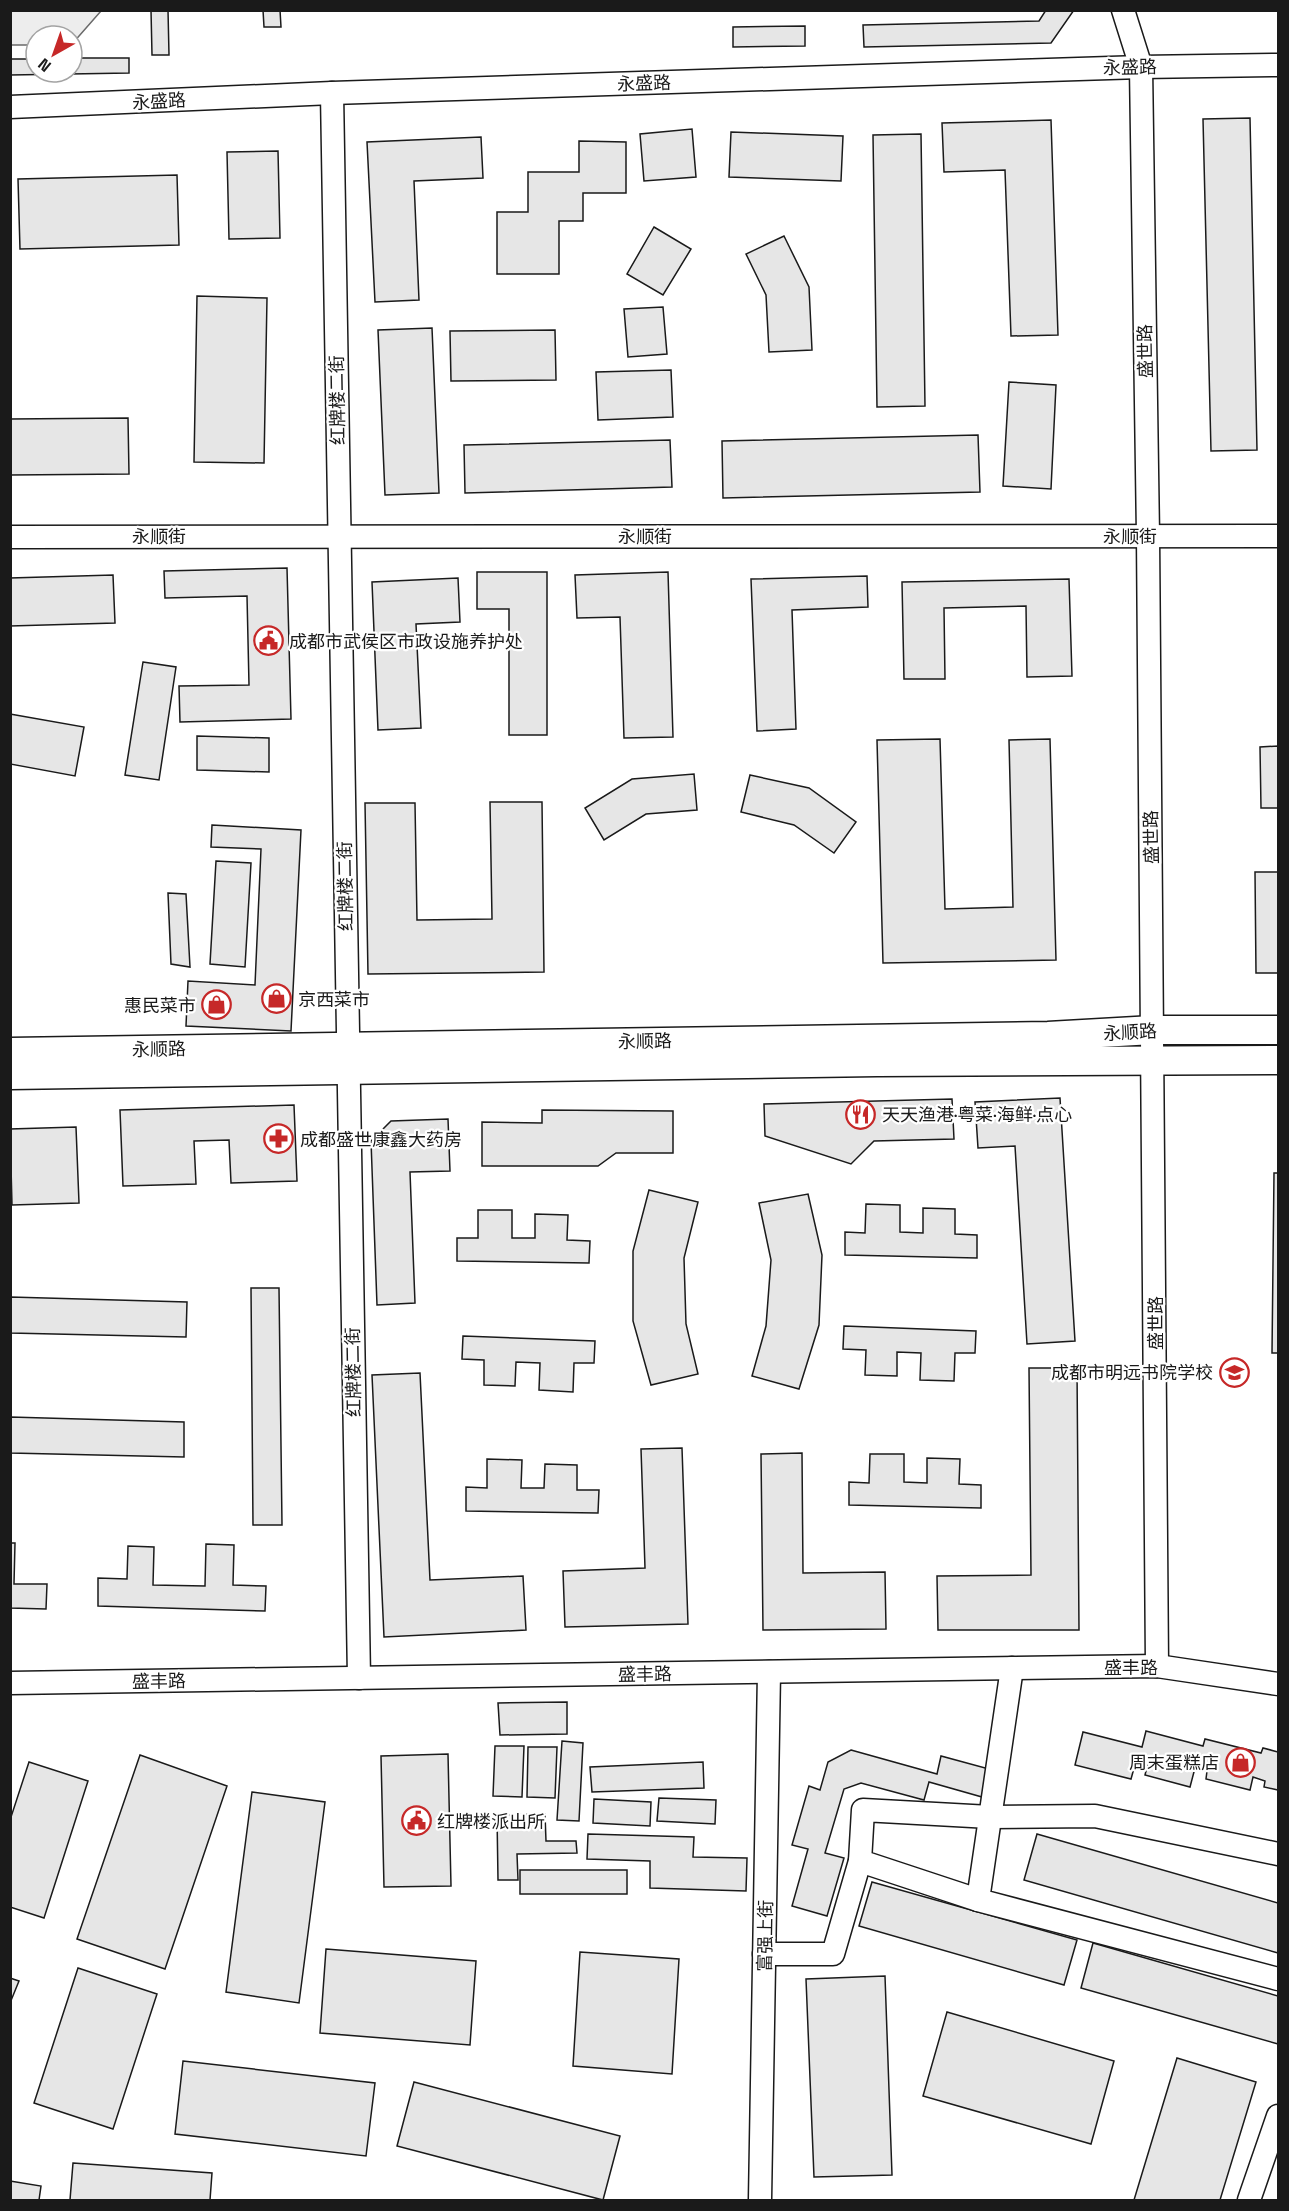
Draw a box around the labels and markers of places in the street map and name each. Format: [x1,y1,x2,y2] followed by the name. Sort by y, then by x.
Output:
[252,625,284,657] public building icon: 成都市武侯区市政设施养护处
[289,630,523,653] place label: 成都市武侯区市政设施养护处
[261,983,293,1015] shop icon: 京西菜市
[298,988,370,1011] place label: 京西菜市
[201,989,233,1021] shop icon: 惠民菜市
[124,994,196,1017] place label: 惠民菜市
[845,1098,877,1130] restaurant icon: 天天渔港·粤菜·海鲜·点心
[882,1103,1072,1126] place label: 天天渔港·粤菜·海鲜·点心
[263,1123,295,1155] pharmacy icon: 成都盛世康鑫大药房
[300,1128,462,1151] place label: 成都盛世康鑫大药房
[1218,1356,1250,1388] school or university icon: 成都市明远书院学校
[1051,1361,1213,1384] place label: 成都市明远书院学校
[1224,1746,1256,1778] shop icon: 周末蛋糕店
[1129,1751,1219,1774] place label: 周末蛋糕店
[400,1805,432,1837] public building icon: 红牌楼派出所
[437,1810,545,1833] place label: 红牌楼派出所

